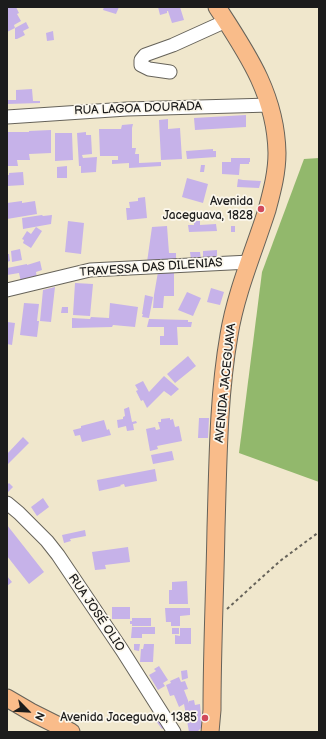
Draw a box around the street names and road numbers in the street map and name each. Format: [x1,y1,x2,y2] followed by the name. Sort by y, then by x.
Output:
[74,100,202,118] street label: RUA LAGOA DOURADA
[79,256,223,280] street label: TRAVESSA DAS DILENIAS
[213,323,239,443] street label: AVENIDA JACEGUAVA
[65,572,127,654] street label: RUA JOSÉ OLIO

